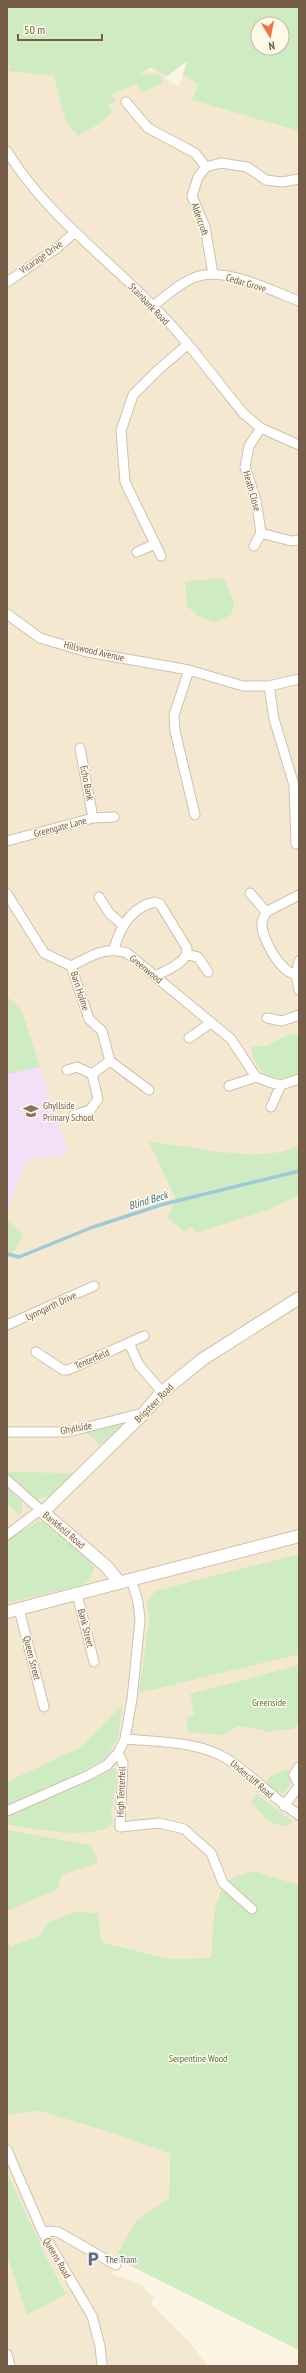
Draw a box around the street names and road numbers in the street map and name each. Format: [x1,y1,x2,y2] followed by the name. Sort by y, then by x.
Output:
[188,201,212,237] street label: Aldercroft
[16,237,65,277] street label: Vicarage Drive
[224,271,268,295] street label: Cedar Grove
[126,280,172,328] street label: Stainbank Road
[240,469,264,513] street label: Heath Close
[63,638,125,664] street label: Hillswood Avenue
[77,764,97,802] street label: Echo Bank
[32,814,88,840] street label: Greengate Lane
[127,952,165,986] street label: Greenwood
[68,970,92,1012] street label: Barn Holme
[23,1289,79,1323] street label: Lynngarth Drive
[73,1346,111,1372] street label: Tenterfield
[132,1381,176,1425] street label: Brigsteer Road
[59,1419,93,1437] street label: Ghyllside
[40,1509,88,1551] street label: Bankfield Road
[75,1607,97,1649] street label: Bank Street
[20,1634,44,1682] street label: Queen Street
[227,1757,277,1801] street label: Undercliff Road
[114,1766,128,1818] street label: High Tenterfell
[40,2235,74,2281] street label: Queens Road

